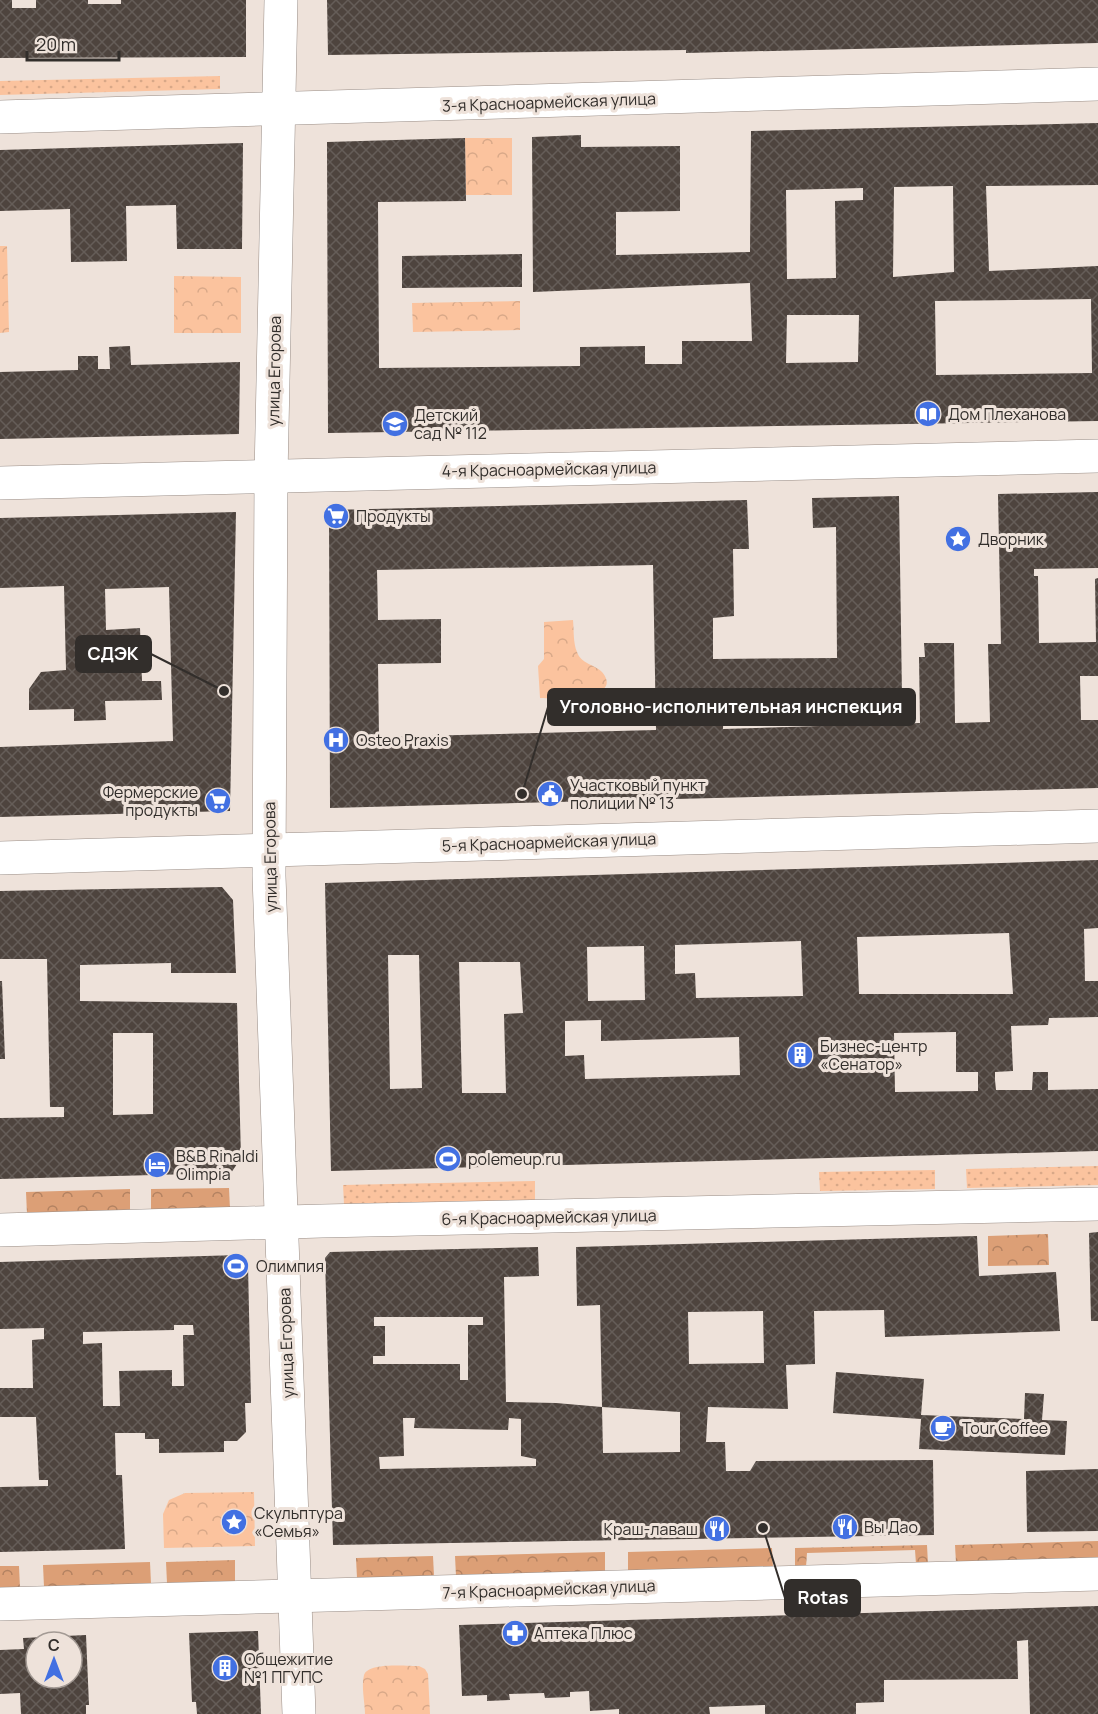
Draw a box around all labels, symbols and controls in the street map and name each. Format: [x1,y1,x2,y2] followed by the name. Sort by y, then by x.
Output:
[27,24,118,62] scale bar
[36,32,76,56] text: 20 m
[442,87,656,117] street label: 3-я Красноармейская улица
[262,315,286,427] street label: улица Егорова
[913,399,943,429] library icon: Дом Плеханова
[948,403,1066,425] place label: Дом Плеханова
[414,404,487,444] place label: Детский сад № 112
[380,409,410,439] school or university icon: Детский сад № 112
[442,456,656,482] street label: 4-я Красноармейская улица
[321,501,351,531] supermarket icon: Продукты
[356,505,431,527] place label: Продукты
[943,524,973,554] place icon: Дворник
[978,528,1045,550] place label: Дворник
[76,636,151,672] callout: СДЭК
[87,641,139,665] text: СДЭК
[548,689,915,725] callout: Уголовно-исполнительная инспекция
[560,694,902,718] text: Уголовно-исполнительная инспекция
[321,725,351,755] hospital icon: Osteo Praxis
[356,729,449,751] place label: Osteo Praxis
[570,774,706,814] place label: Участковый пункт полиции № 13
[535,779,565,809] public building icon: Участковый пункт полиции № 13
[103,781,198,821] place label: Фермерские продукты
[203,786,233,816] supermarket icon: Фермерские продукты
[258,801,282,913] street label: улица Егорова
[441,827,657,857] street label: 5-я Красноармейская улица
[820,1035,928,1075] place label: Бизнес-центр «Сенатор»
[785,1040,815,1070] building icon: Бизнес-центр «Сенатор»
[433,1144,463,1174] sports icon: polemeup.ru
[176,1145,258,1185] place label: B&B Rinaldi Olimpia
[468,1148,561,1170] place label: polemeup.ru
[142,1150,172,1180] hotel icon: B&B Rinaldi Olimpia
[441,1204,657,1230] street label: 6-я Красноармейская улица
[221,1251,251,1281] sports icon: Олимпия
[256,1255,324,1277] place label: Олимпия
[273,1287,299,1399] street label: улица Егорова
[928,1413,958,1443] cafe icon: Tour Coffee
[962,1417,1048,1439] place label: Tour Coffee
[254,1502,343,1542] place label: Скульптура «Семья»
[219,1507,249,1537] place icon: Скульптура «Семья»
[830,1512,860,1542] restaurant icon: Вы Дао
[702,1514,732,1544] restaurant icon: Краш-лаваш
[864,1516,918,1538] place label: Вы Дао
[604,1518,698,1540] place label: Краш-лаваш
[442,1574,656,1604] street label: 7-я Красноармейская улица
[785,1580,860,1616] callout: Rotas
[798,1585,849,1609] text: Rotas
[500,1618,530,1648] pharmacy icon: Аптека Плюс
[534,1622,633,1644] place label: Аптека Плюс
[24,1630,84,1690] north arrow
[48,1634,60,1656] text: С
[244,1648,333,1688] place label: Общежитие №1 ПГУПС
[210,1653,240,1683] building icon: Общежитие №1 ПГУПС

